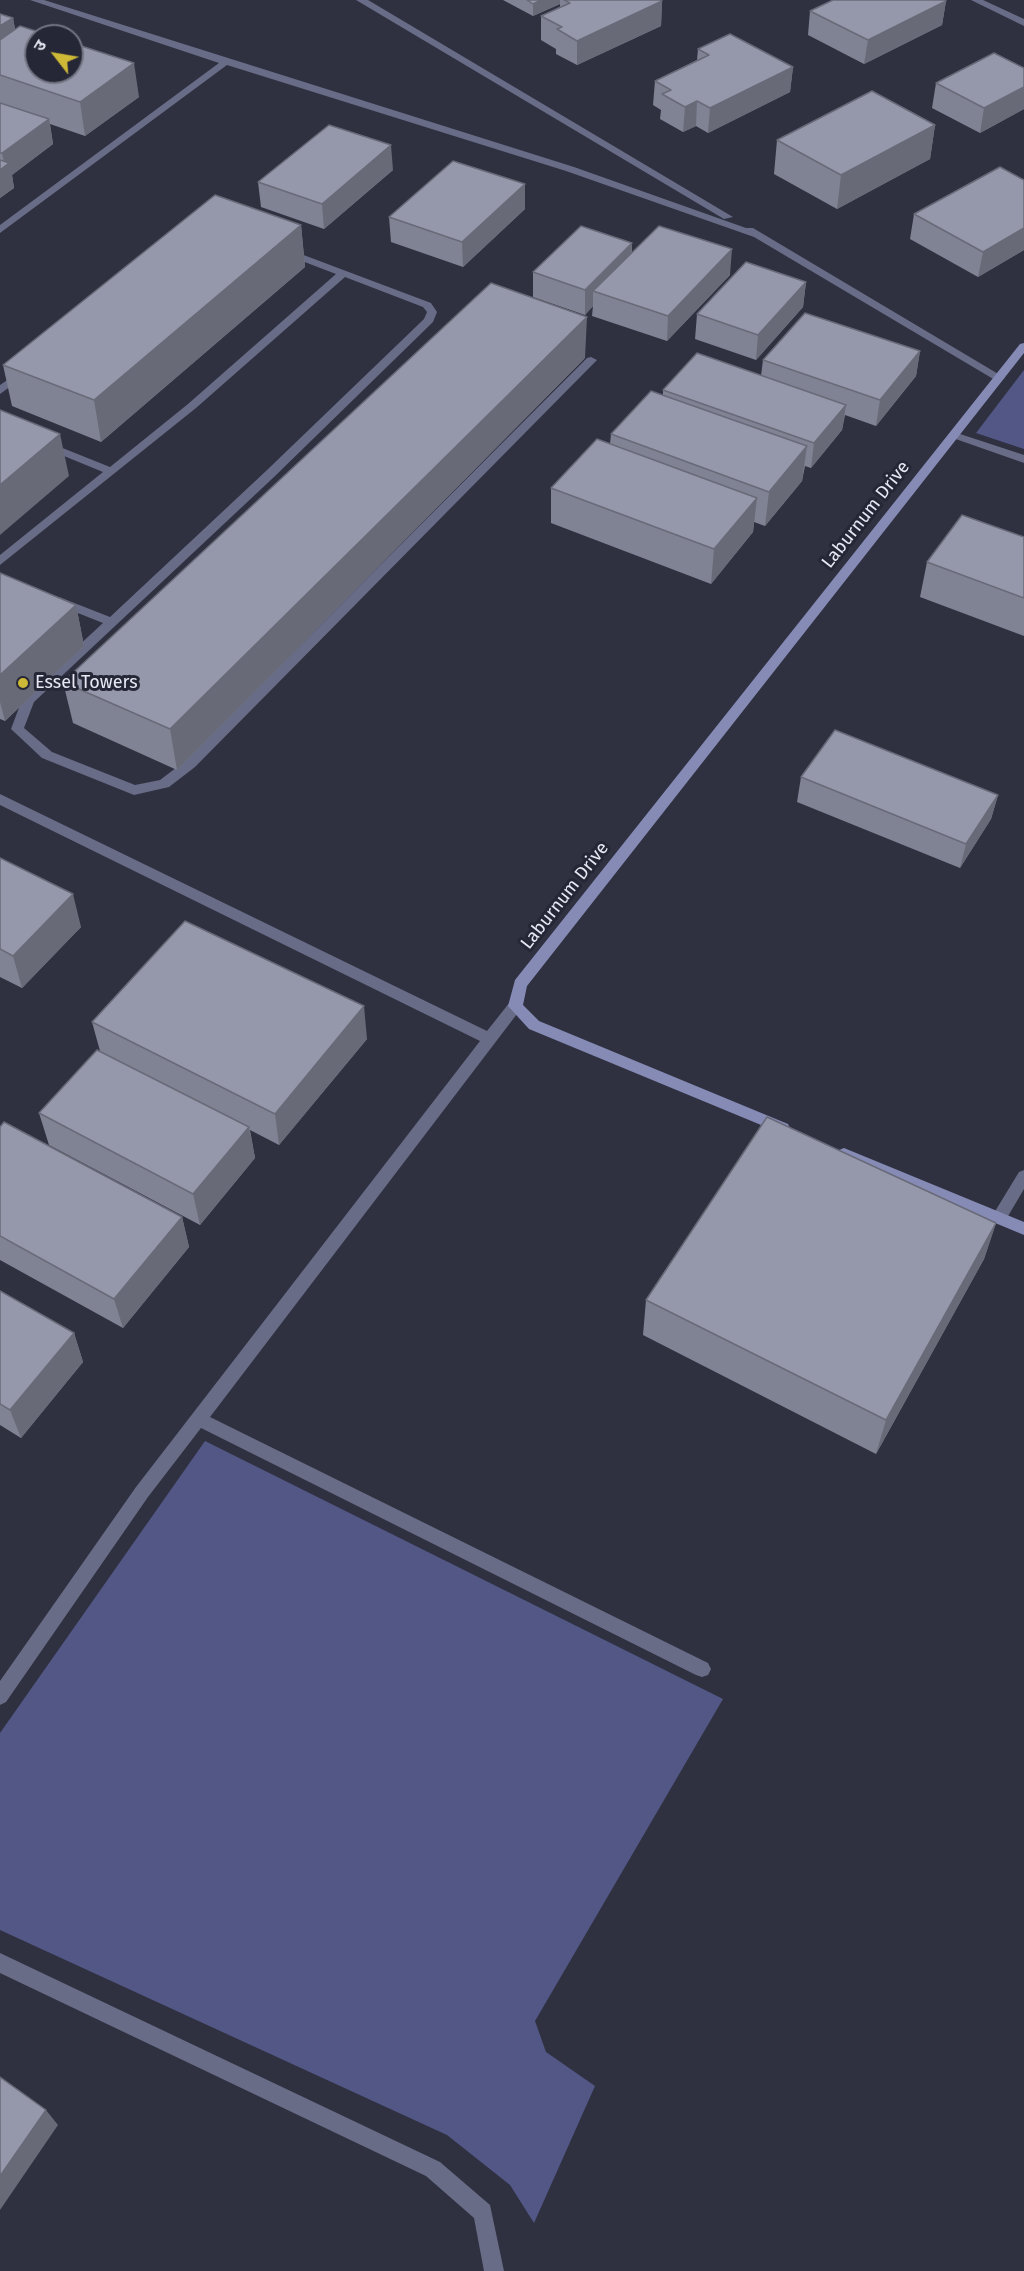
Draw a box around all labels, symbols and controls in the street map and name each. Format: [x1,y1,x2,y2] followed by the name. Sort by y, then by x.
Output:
[24,24,84,84] north arrow
[29,37,50,54] text: उ
[817,457,915,573] street label: Laburnum Drive
[35,672,138,694] place label: Essel Towers
[16,676,30,690] marker: Essel Towers
[516,838,614,954] street label: Laburnum Drive

